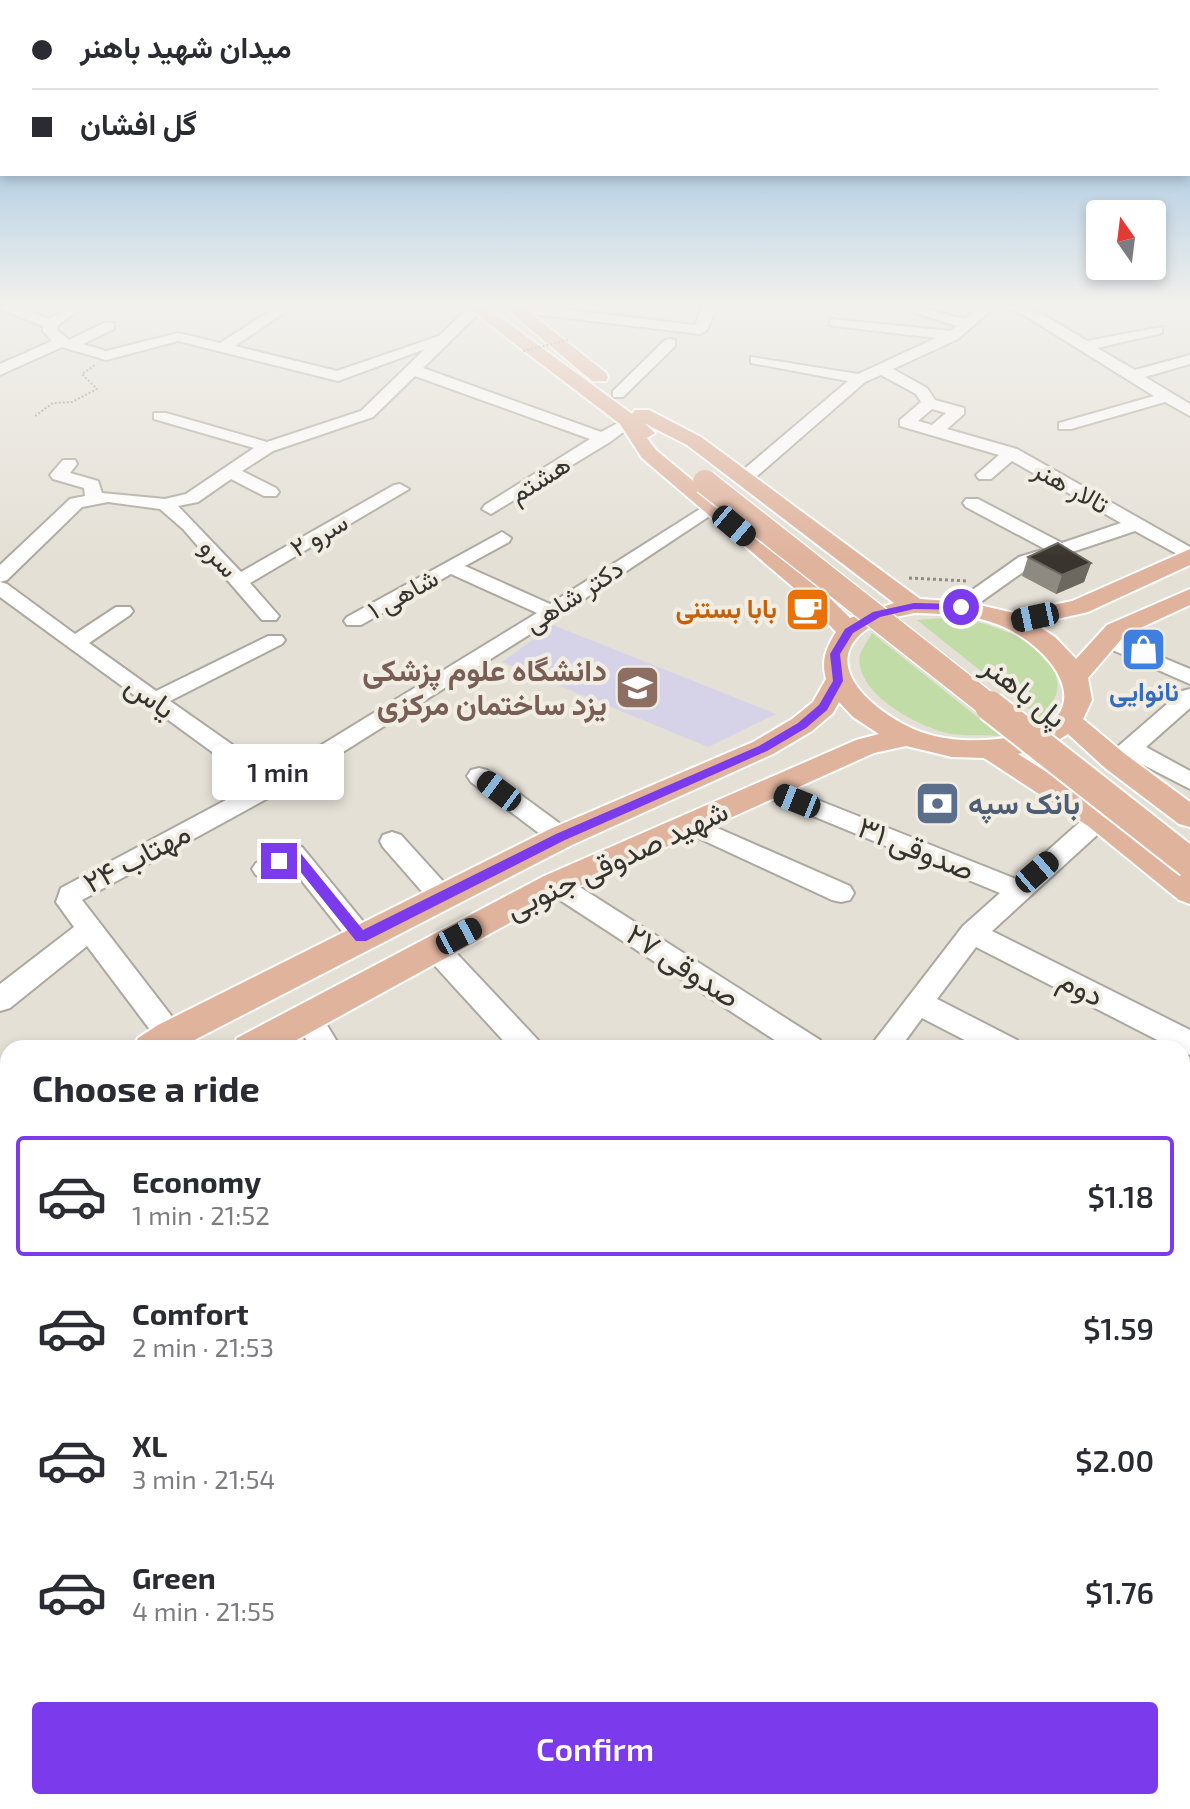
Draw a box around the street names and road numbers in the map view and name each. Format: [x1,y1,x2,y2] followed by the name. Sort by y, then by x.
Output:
[503,447,577,511] street label: هشتم
[1027,452,1115,521] street label: تالار هنر
[284,505,353,564] street label: سرو ۲
[193,531,246,584] street label: سرو
[518,551,629,640] street label: دکتر شاهی
[362,561,444,626] street label: شاهی ۱
[973,646,1074,737] street label: پل باهنر
[118,666,183,727] street label: یاس
[499,791,734,927] street label: شهید صدوقی جنوبی
[852,807,980,889] street label: صدوقی ۳۱
[76,813,197,901] street label: مهتاب ۲۴
[620,914,747,1016] street label: صدوقی ۲۷
[1052,960,1110,1015] street label: دوم

